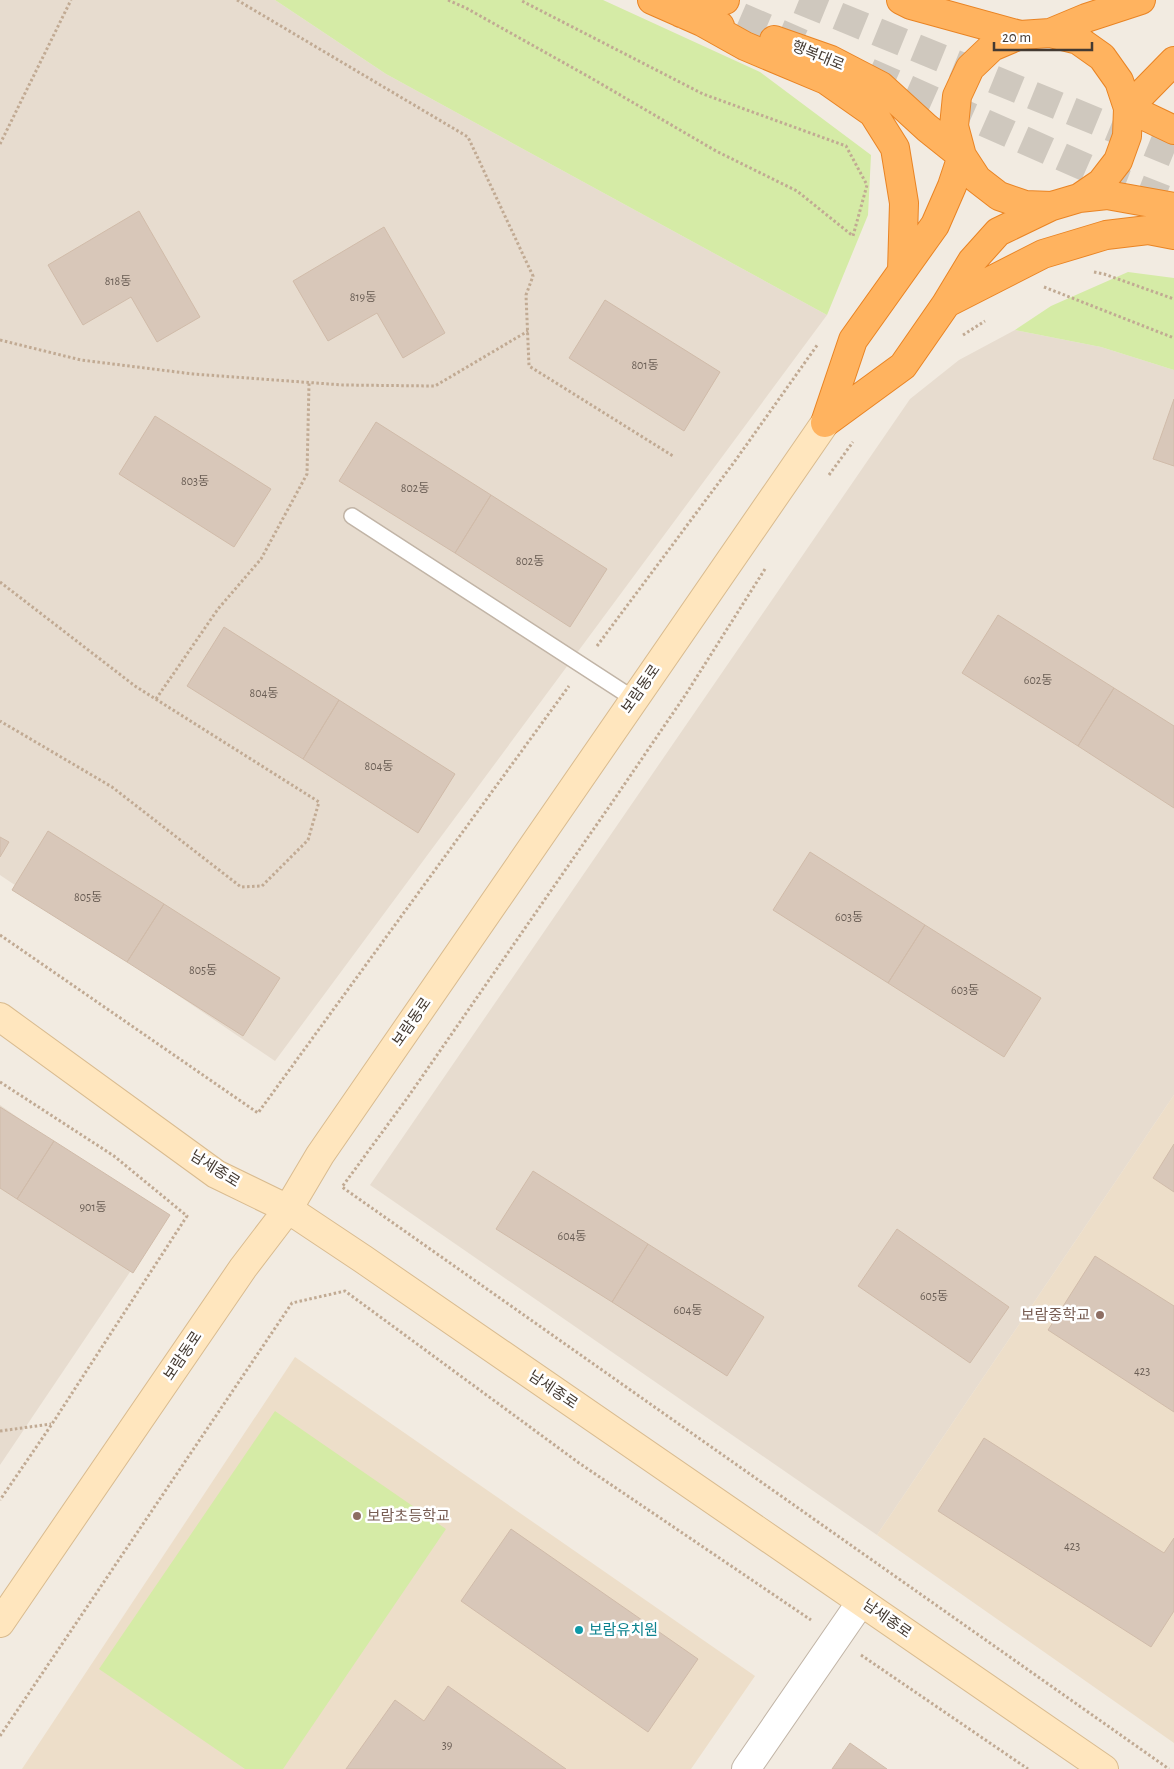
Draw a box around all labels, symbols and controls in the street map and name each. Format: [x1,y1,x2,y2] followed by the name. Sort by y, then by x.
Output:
[994,20,1092,52] scale bar
[1002,30,1031,45] text: 20 m
[790,38,847,73] street label: 행복대로
[105,275,131,287] house number: 818동
[350,291,376,303] house number: 819동
[631,359,659,371] house number: 801동
[181,475,209,487] house number: 803동
[401,482,429,494] house number: 802동
[516,555,544,567] house number: 802동
[618,662,663,716] street label: 보람동로
[1024,674,1052,686] house number: 602동
[250,687,278,699] house number: 804동
[365,760,393,772] house number: 804동
[74,891,102,903] house number: 805동
[835,911,863,923] house number: 603동
[189,964,217,976] house number: 805동
[951,984,979,996] house number: 603동
[389,995,434,1049] street label: 보람동로
[188,1147,243,1190] street label: 남세종로
[79,1201,107,1213] house number: 901동
[558,1230,586,1242] house number: 604동
[920,1290,948,1302] house number: 605동
[674,1304,702,1316] house number: 604동
[1021,1306,1090,1323] place label: 보람중학교
[1094,1309,1106,1321] marker: 보람중학교
[161,1328,205,1383] street label: 보람동로
[1134,1365,1150,1377] house number: 423
[526,1368,581,1412] street label: 남세종로
[367,1507,450,1524] place label: 보람초등학교
[351,1510,363,1522] marker: 보람초등학교
[1064,1540,1080,1552] house number: 423
[860,1596,914,1641] street label: 남세종로
[589,1622,658,1638] place label: 보람유치원
[573,1624,585,1636] marker: 보람유치원
[442,1739,453,1751] house number: 39

